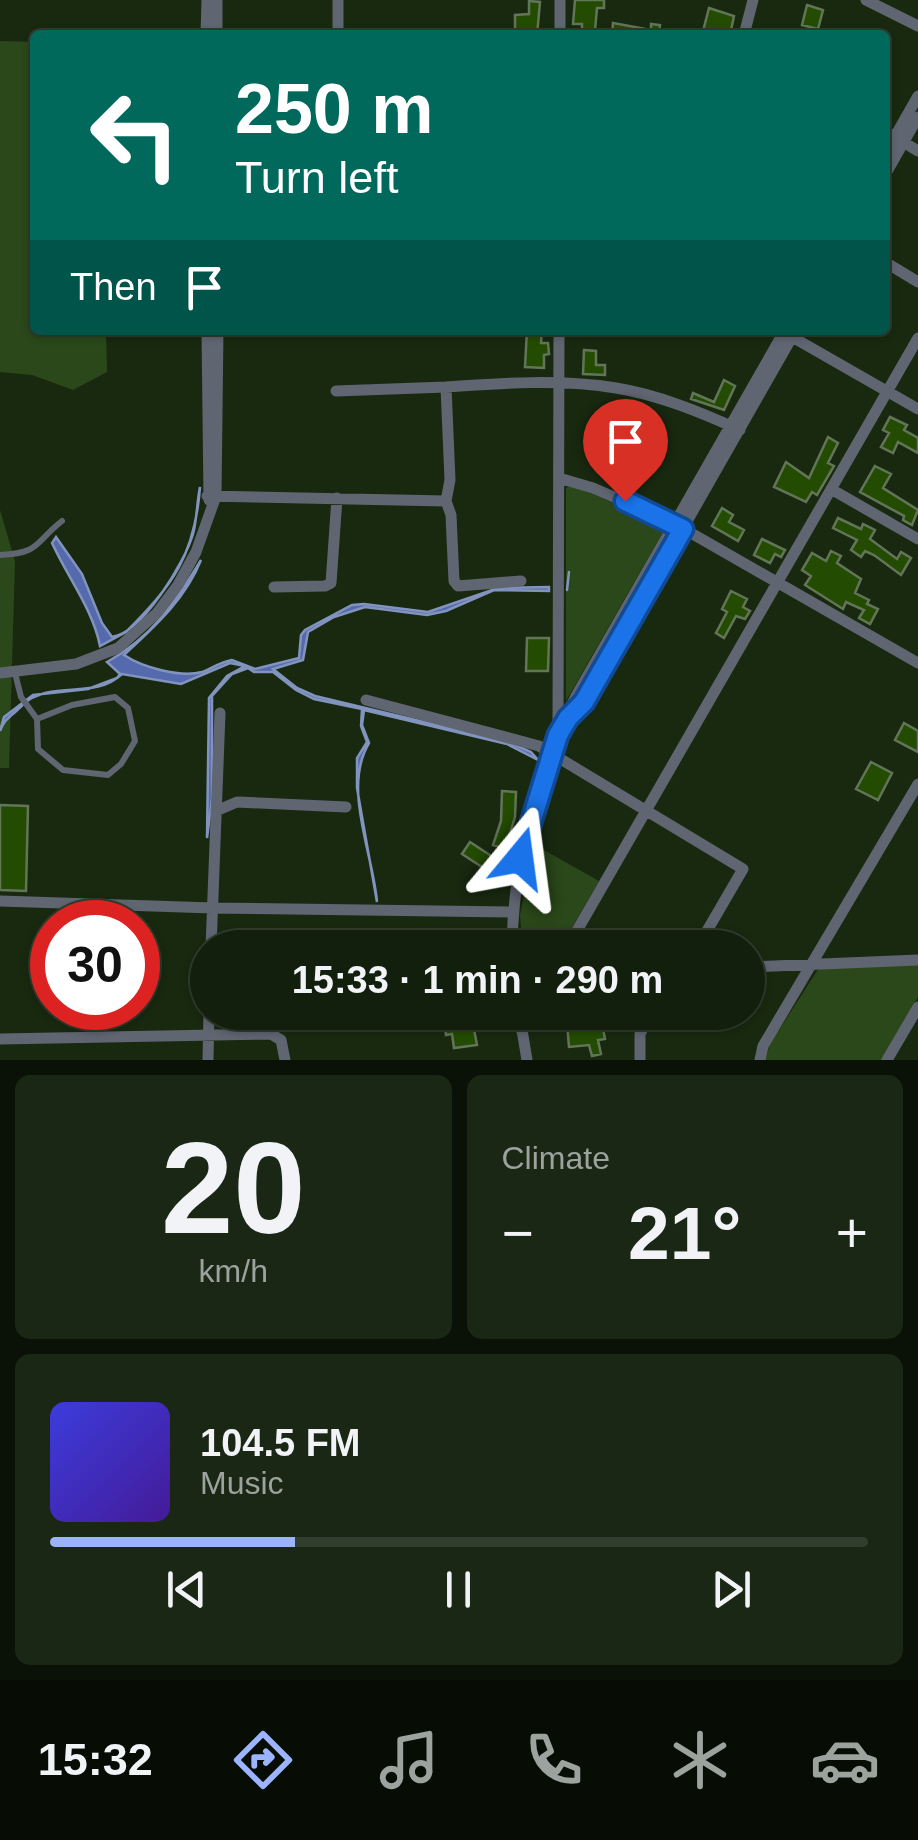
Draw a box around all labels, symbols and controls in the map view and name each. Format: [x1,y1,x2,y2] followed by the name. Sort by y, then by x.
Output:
[70,70,200,200] icon: left
[235,70,433,148] text: 250 m
[235,152,398,203] text: Turn left
[177,260,232,315] icon: arrive
[70,266,157,308] text: Then
[583,399,668,502] pin
[598,414,653,469] icon: arrive
[468,806,572,910] position arrow
[30,900,160,1030] speed limit sign: 30
[292,959,663,1001] text: 15:33 · 1 min · 290 m
[161,1115,306,1261] text: 20
[502,1140,610,1176] text: Climate
[628,1191,741,1275] text: 21°
[502,1202,534,1264] text: −
[836,1202,868,1264] text: +
[199,1253,268,1289] text: km/h
[200,1422,361,1464] text: 104.5 FM
[200,1465,284,1501] text: Music
[159,1562,214,1617] icon: previous
[431,1562,486,1617] icon: pause
[704,1562,759,1617] icon: next
[228,1725,298,1795] icon: directions
[374,1725,444,1795] icon: music
[519,1725,589,1795] icon: phone
[665,1725,735,1795] icon: climate
[810,1725,880,1795] icon: car
[38,1734,153,1785] text: 15:32

